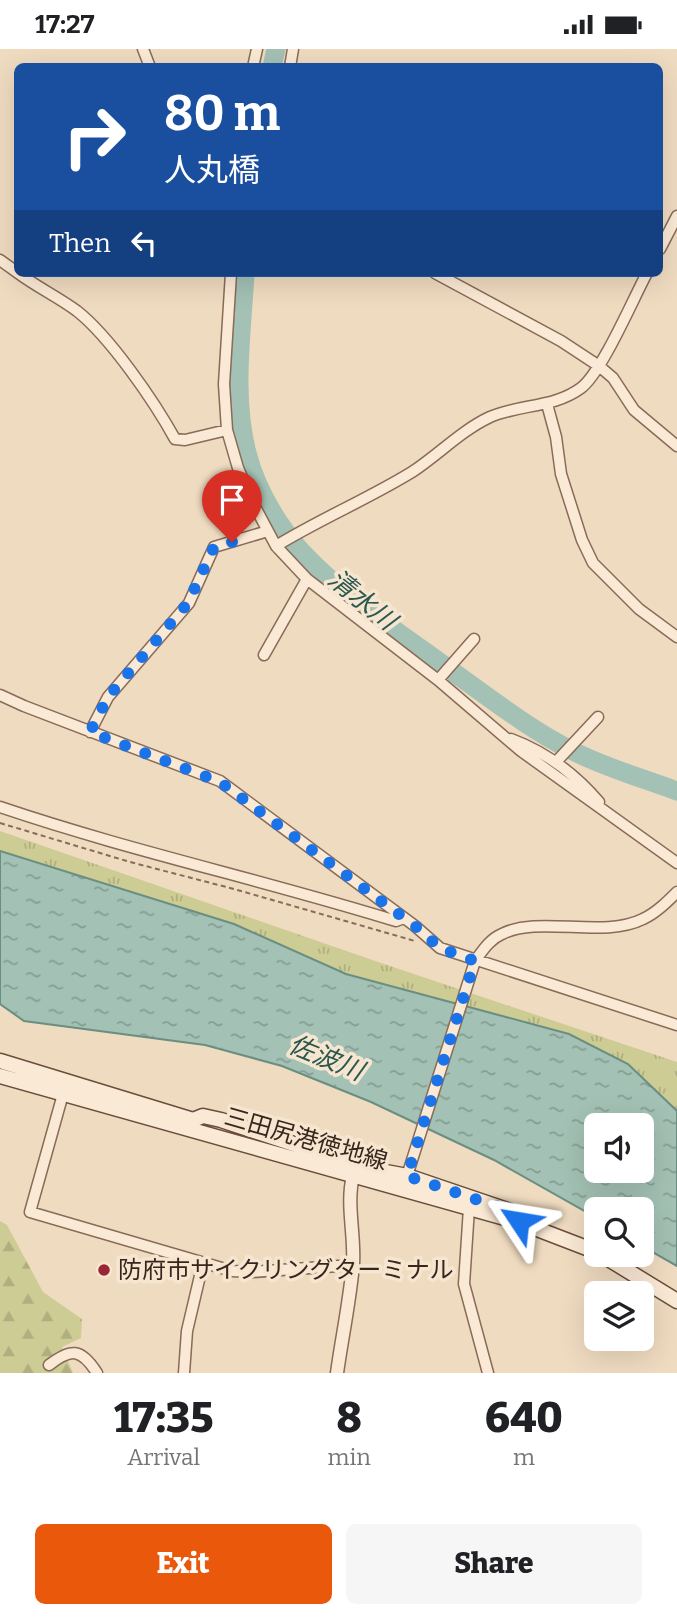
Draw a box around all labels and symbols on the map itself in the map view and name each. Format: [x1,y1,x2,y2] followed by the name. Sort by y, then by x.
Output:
[202,470,262,542] pin
[322,563,404,638] water label: 清水川
[284,1029,371,1088] water label: 佐波川
[221,1102,391,1176] street label: 三田尻港徳地線
[482,1184,556,1258] position arrow
[118,1256,454,1284] place label: 防府市サイクリングターミナル
[96,1262,112,1278] marker: 防府市サイクリングターミナル

